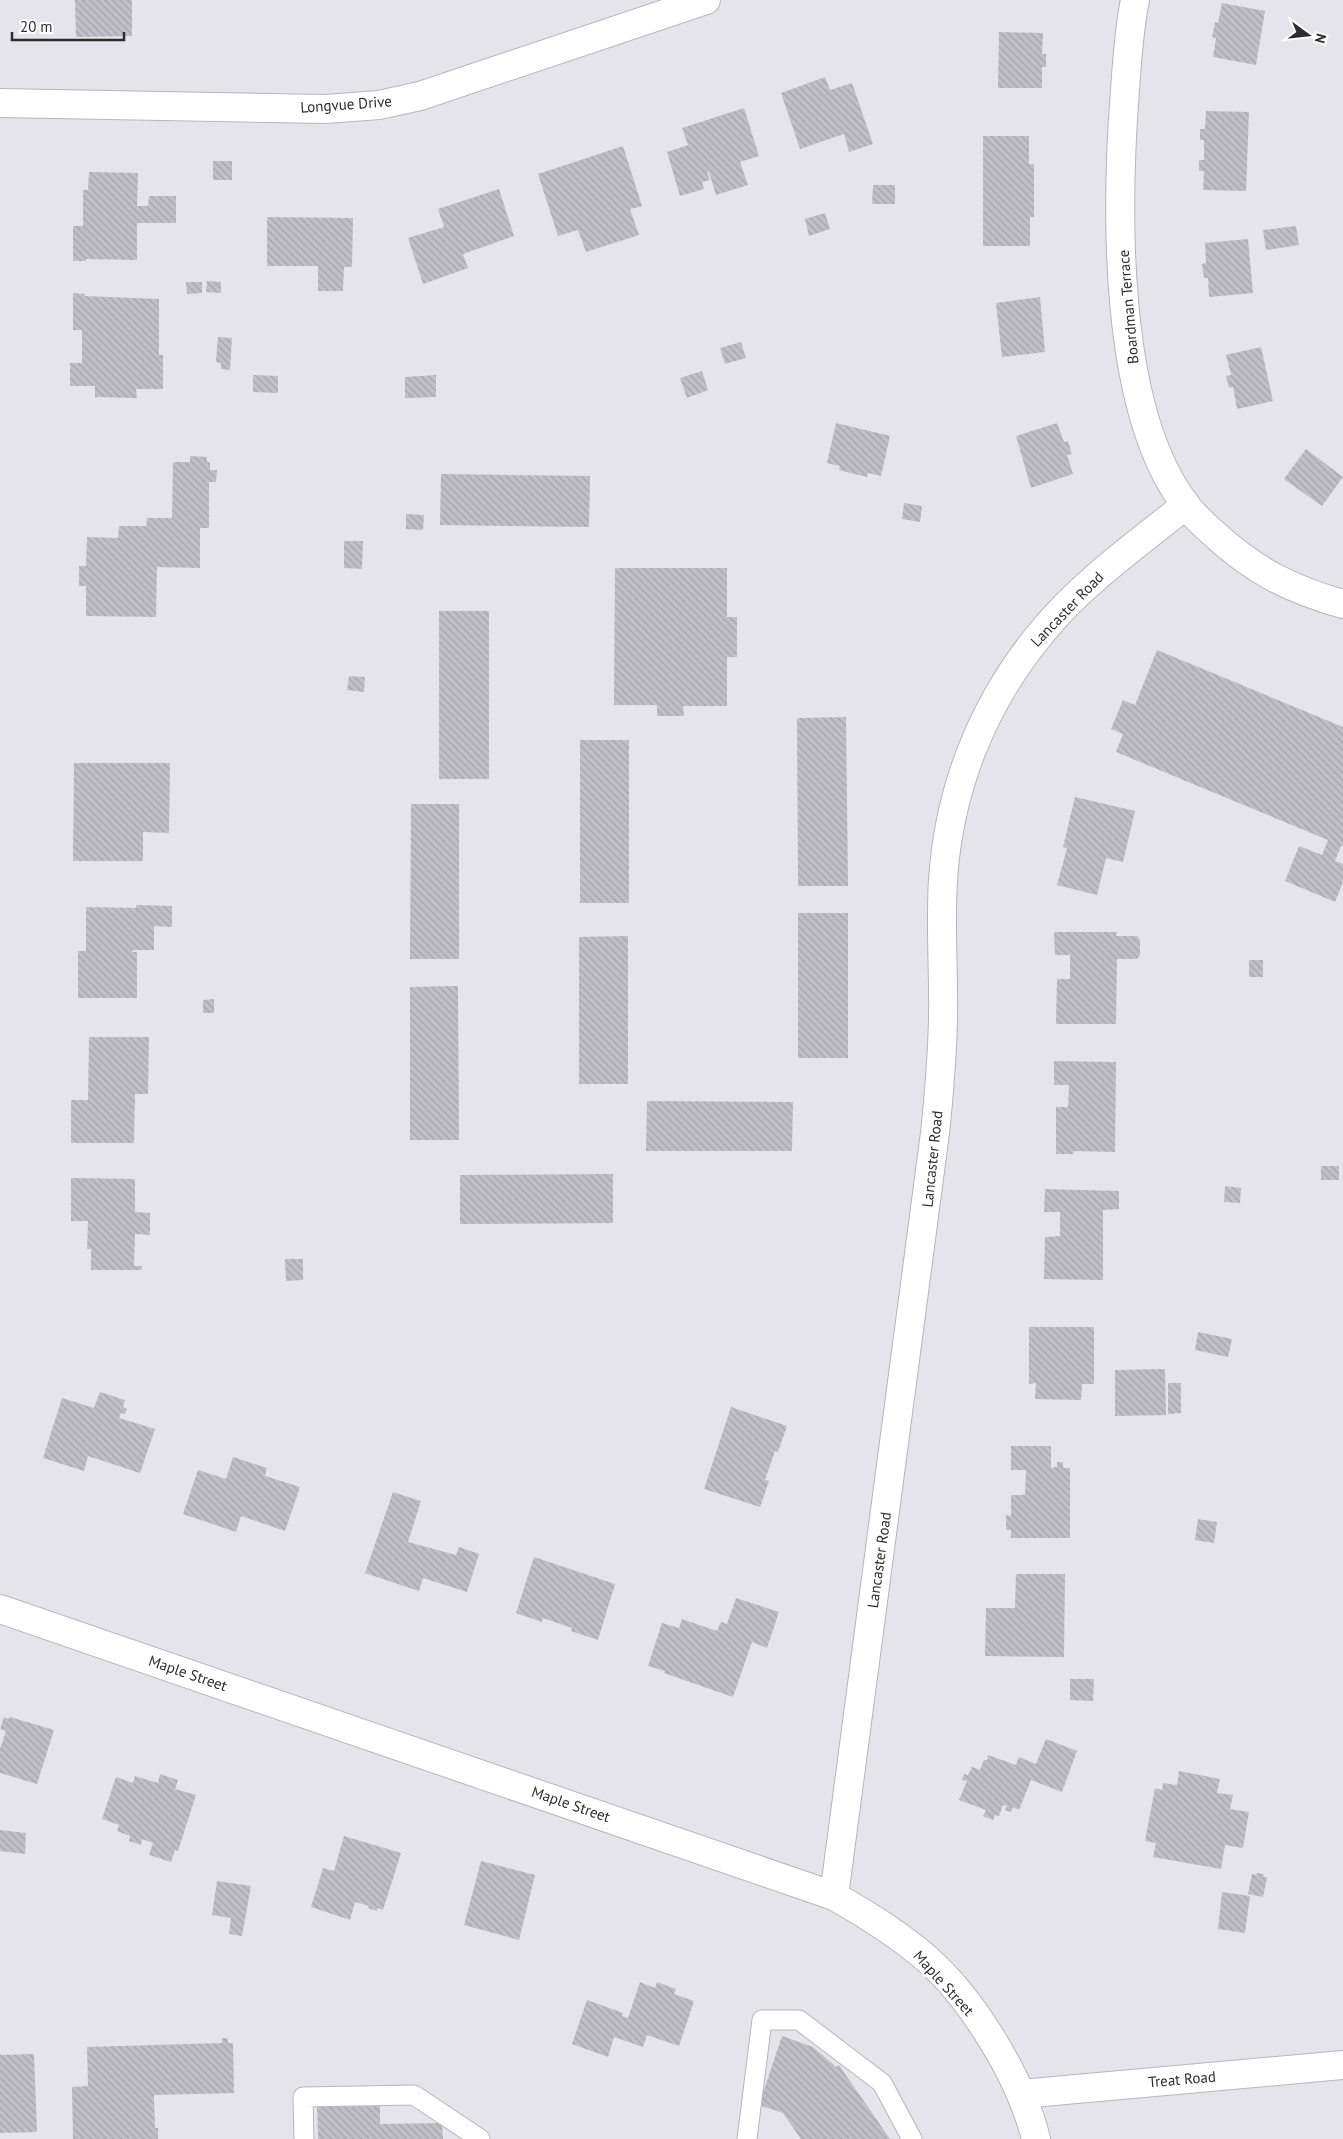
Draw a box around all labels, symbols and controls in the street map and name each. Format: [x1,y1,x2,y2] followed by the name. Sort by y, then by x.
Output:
[12,10,125,42] scale bar
[1283,10,1333,60] north arrow
[20,17,53,36] text: 20 m
[1311,32,1330,45] text: N
[300,91,392,117] street label: Longvue Drive
[1114,249,1142,365] street label: Boardman Terrace
[1026,568,1108,650] street label: Lancaster Road
[917,1110,947,1208] street label: Lancaster Road
[863,1511,895,1609] street label: Lancaster Road
[146,1651,230,1695] street label: Maple Street
[529,1782,613,1826] street label: Maple Street
[910,1946,978,2020] street label: Maple Street
[1147,2067,1217,2091] street label: Treat Road

